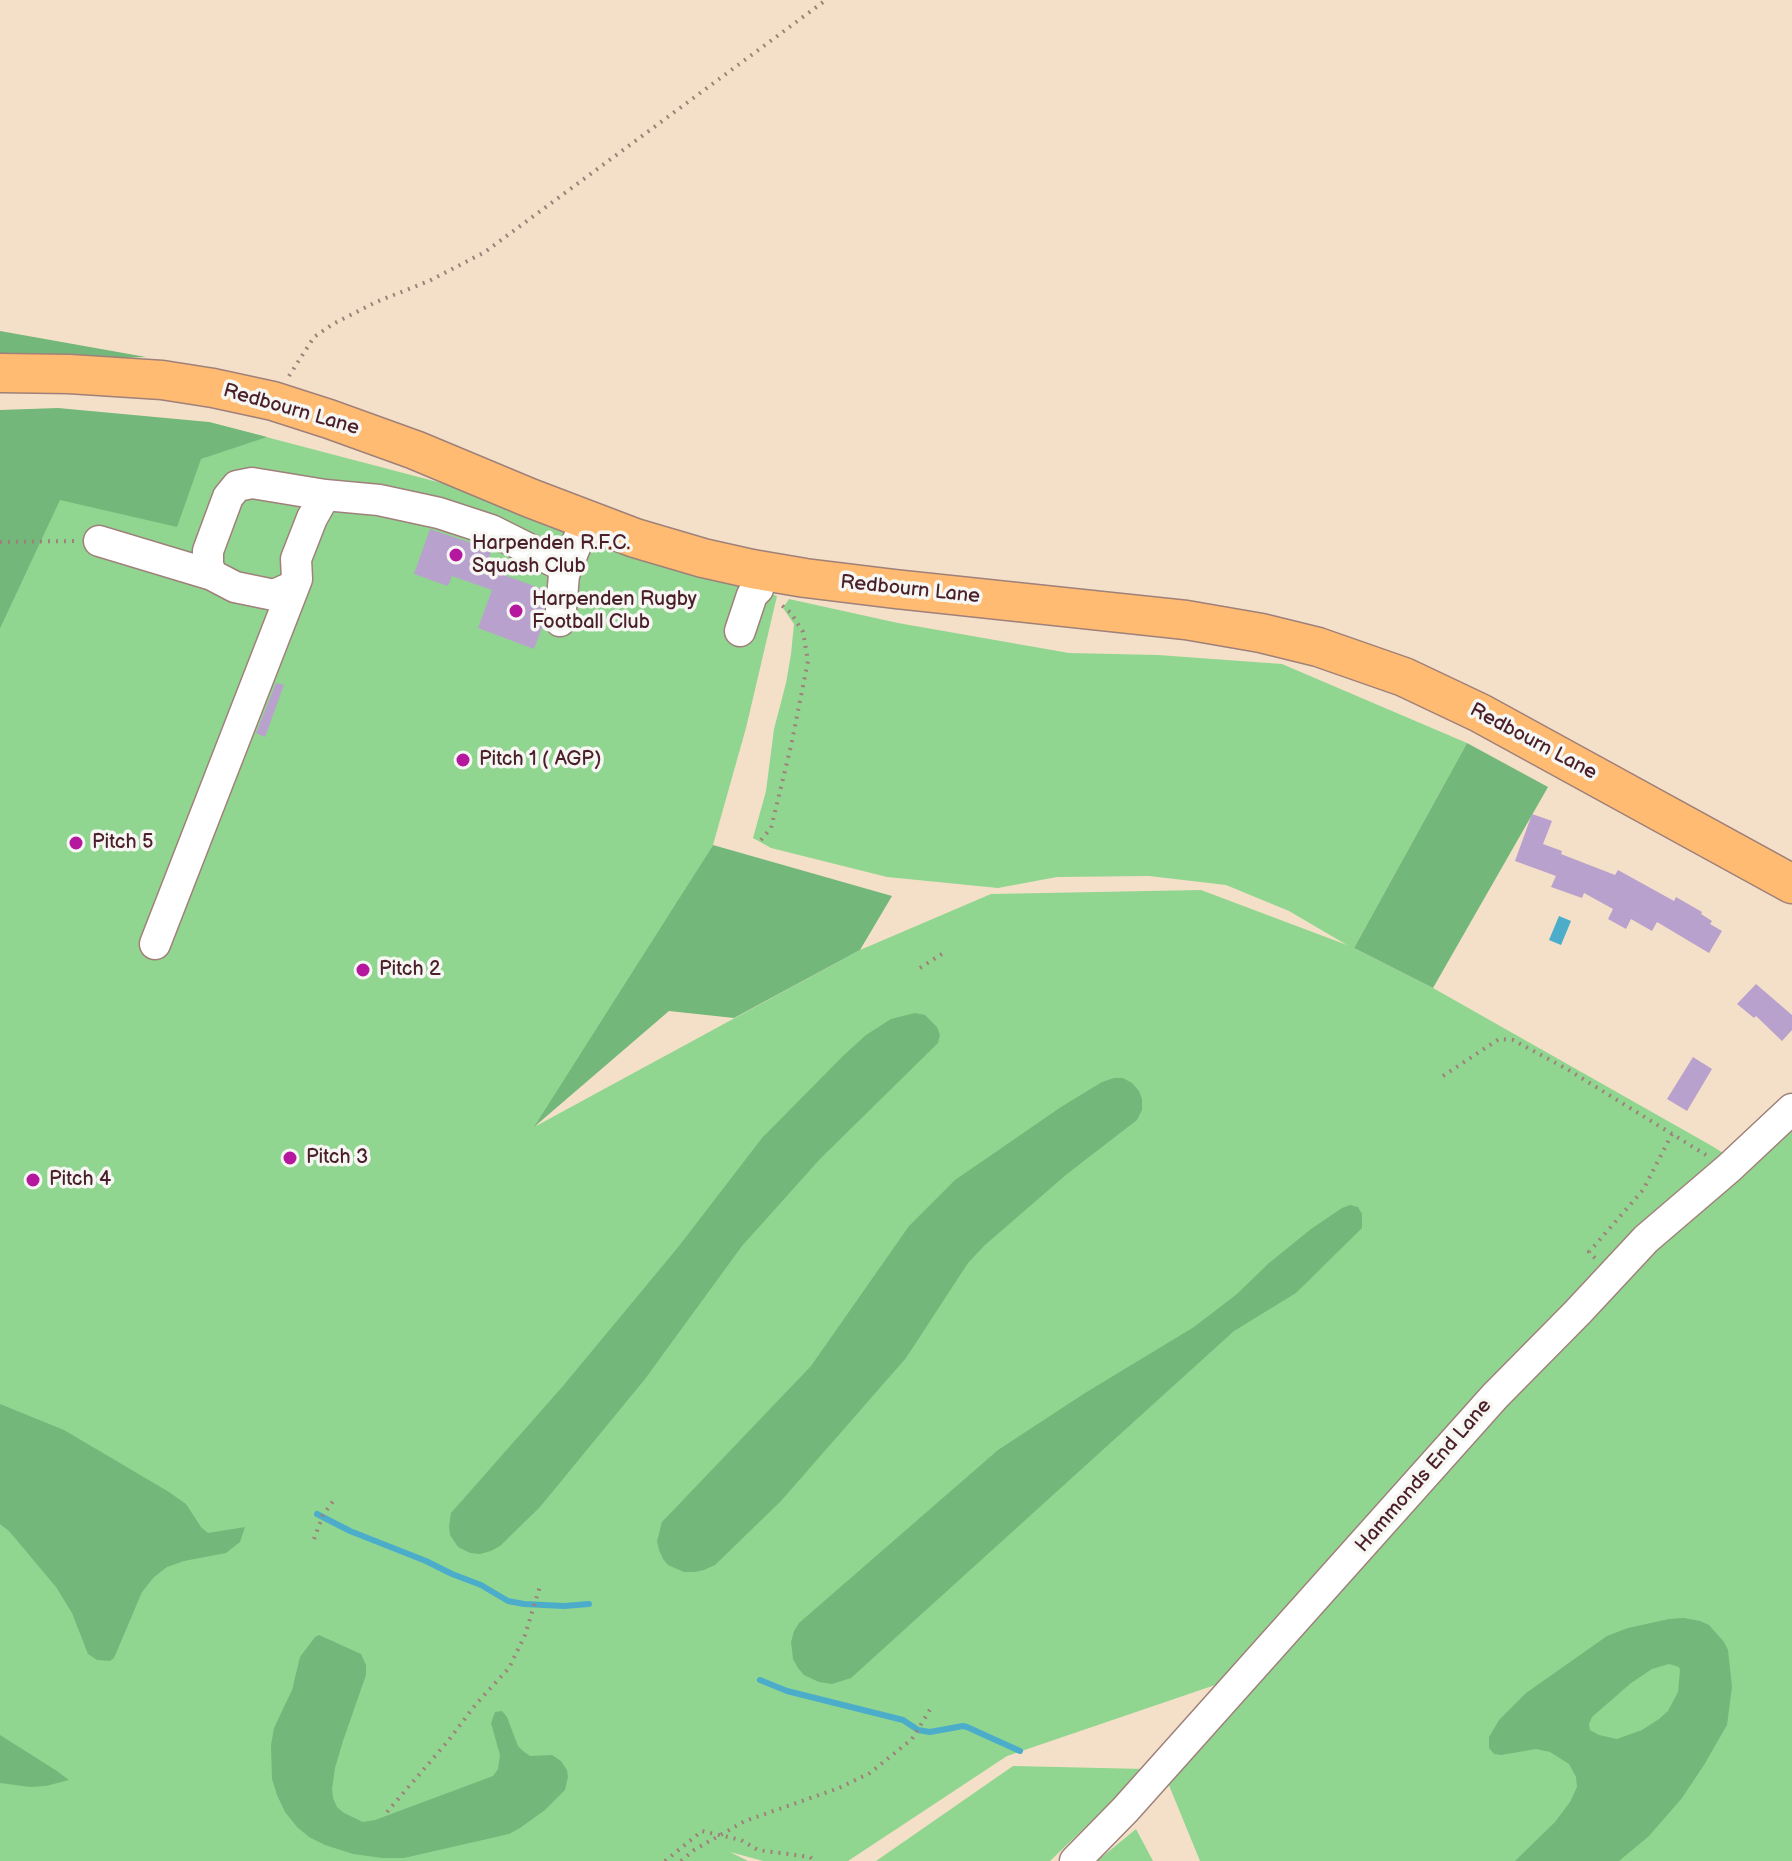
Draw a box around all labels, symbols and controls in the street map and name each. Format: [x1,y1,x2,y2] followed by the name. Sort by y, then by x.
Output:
[220,379,362,441] street label: Redbourn Lane
[472,532,630,579] place label: Harpenden R.F.C. Squash Club
[447,546,465,564] marker: Harpenden R.F.C. Squash Club
[839,571,981,609] street label: Redbourn Lane
[532,588,697,635] place label: Harpenden Rugby Football Club
[507,602,525,620] marker: Harpenden Rugby Football Club
[1465,698,1601,786] street label: Redbourn Lane
[479,748,601,772] place label: Pitch 1 ( AGP)
[454,751,472,769] marker: Pitch 1 ( AGP)
[92,831,153,855] place label: Pitch 5
[67,834,85,852] marker: Pitch 5
[379,958,441,982] place label: Pitch 2
[354,961,372,979] marker: Pitch 2
[306,1146,368,1170] place label: Pitch 3
[281,1149,299,1167] marker: Pitch 3
[49,1168,111,1192] place label: Pitch 4
[24,1171,42,1189] marker: Pitch 4
[1351,1395,1497,1557] street label: Hammonds End Lane

